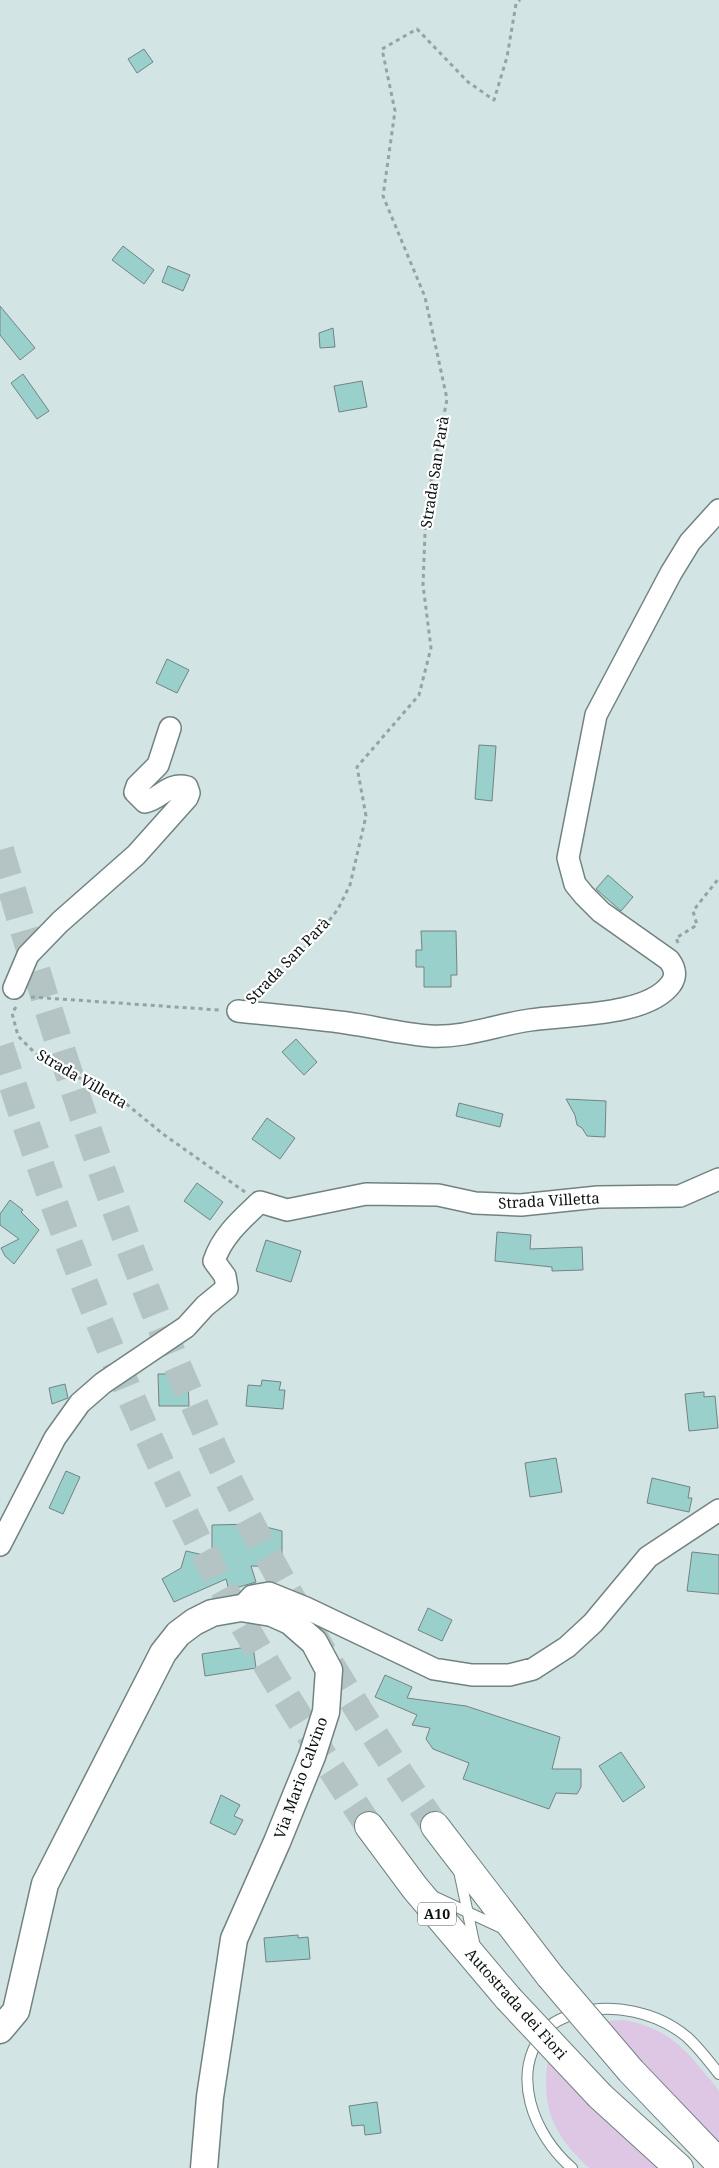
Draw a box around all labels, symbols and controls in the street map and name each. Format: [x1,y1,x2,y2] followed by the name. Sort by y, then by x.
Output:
[415,414,453,529] street label: Strada San Parà
[241,913,334,1008] street label: Strada San Parà
[34,1044,131,1112] street label: Strada Villetta
[498,1187,600,1213] street label: Strada Villetta
[269,1714,331,1841] street label: Via Mario Calvino
[418,1902,456,1926] road number: A10
[462,1944,572,2063] street label: Autostrada dei Fiori

